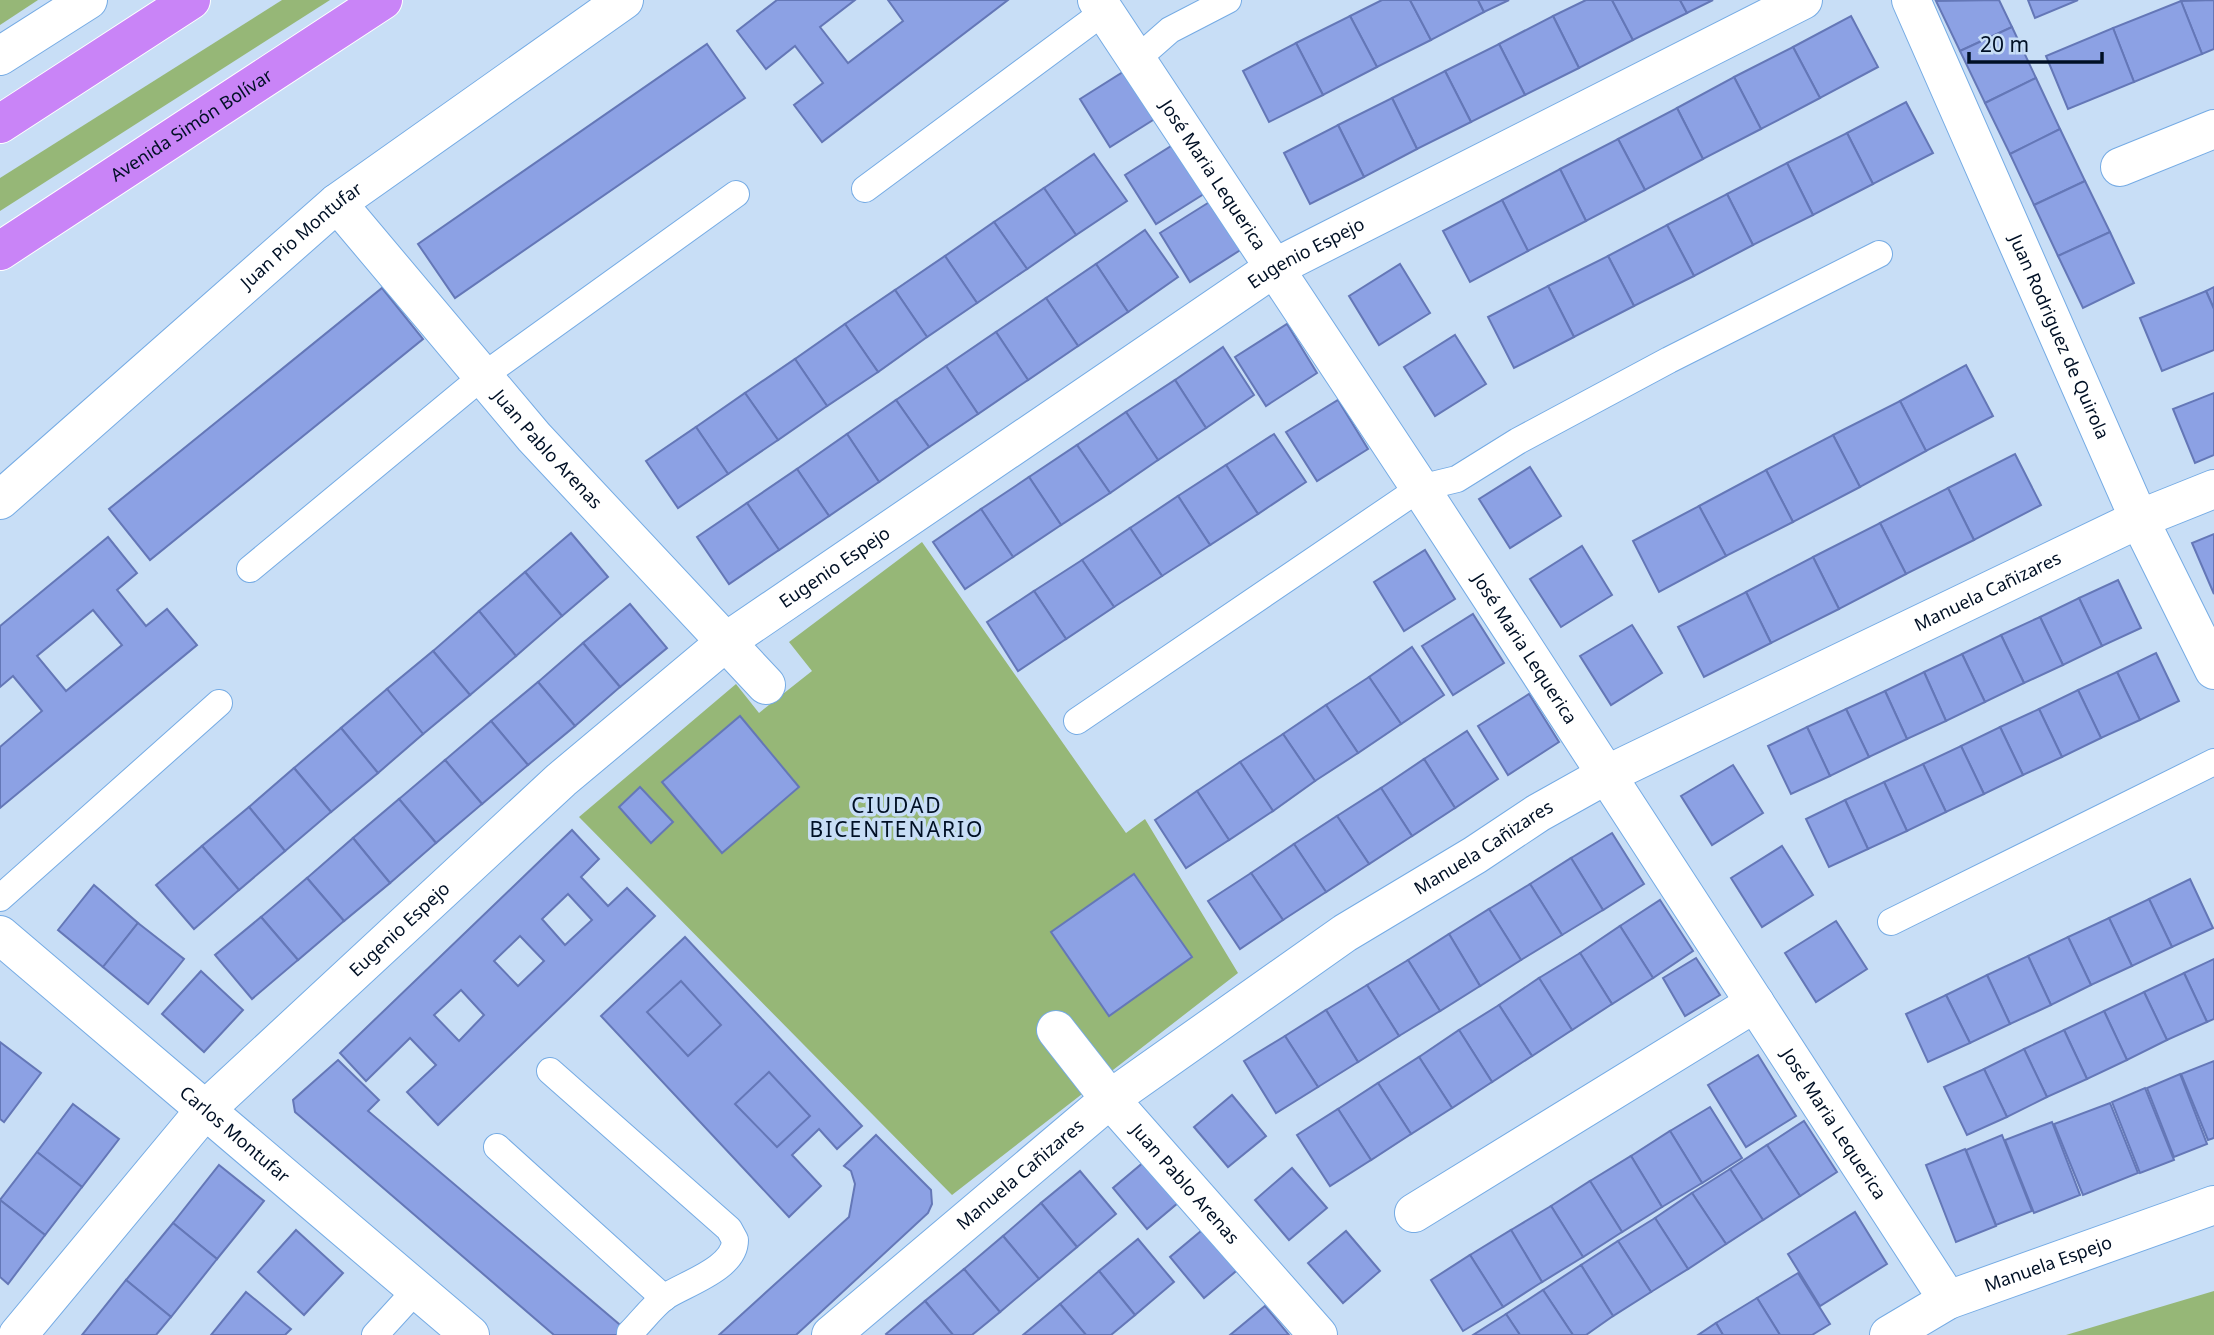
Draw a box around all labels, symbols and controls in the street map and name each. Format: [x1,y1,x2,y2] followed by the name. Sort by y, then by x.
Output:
[1969,21,2102,65] scale bar
[1980,30,2029,58] text: 20 m
[105,62,277,187] street label: Avenida Simón Bolívar
[1154,93,1272,254] street label: José Maria Lequerica
[233,176,367,295] street label: Juan Pio Montufar
[1243,211,1368,294] street label: Eugenio Espejo
[2004,229,2115,443] street label: Juan Rodriguez de Quirola
[487,382,608,514] street label: Juan Pablo Arenas
[774,520,894,613] street label: Eugenio Espejo
[1910,545,2065,636] street label: Manuela Cañizares
[1466,566,1583,728] street label: José Maria Lequerica
[810,791,985,843] district label: CIUDAD BICENTENARIO
[1409,794,1557,900] street label: Manuela Cañizares
[343,876,455,982] street label: Eugenio Espejo
[1776,1042,1892,1204] street label: José Maria Lequerica
[175,1080,296,1188] street label: Carlos Montufar
[951,1113,1089,1235] street label: Manuela Cañizares
[1125,1117,1245,1249] street label: Juan Pablo Arenas
[1981,1229,2115,1297] street label: Manuela Espejo

